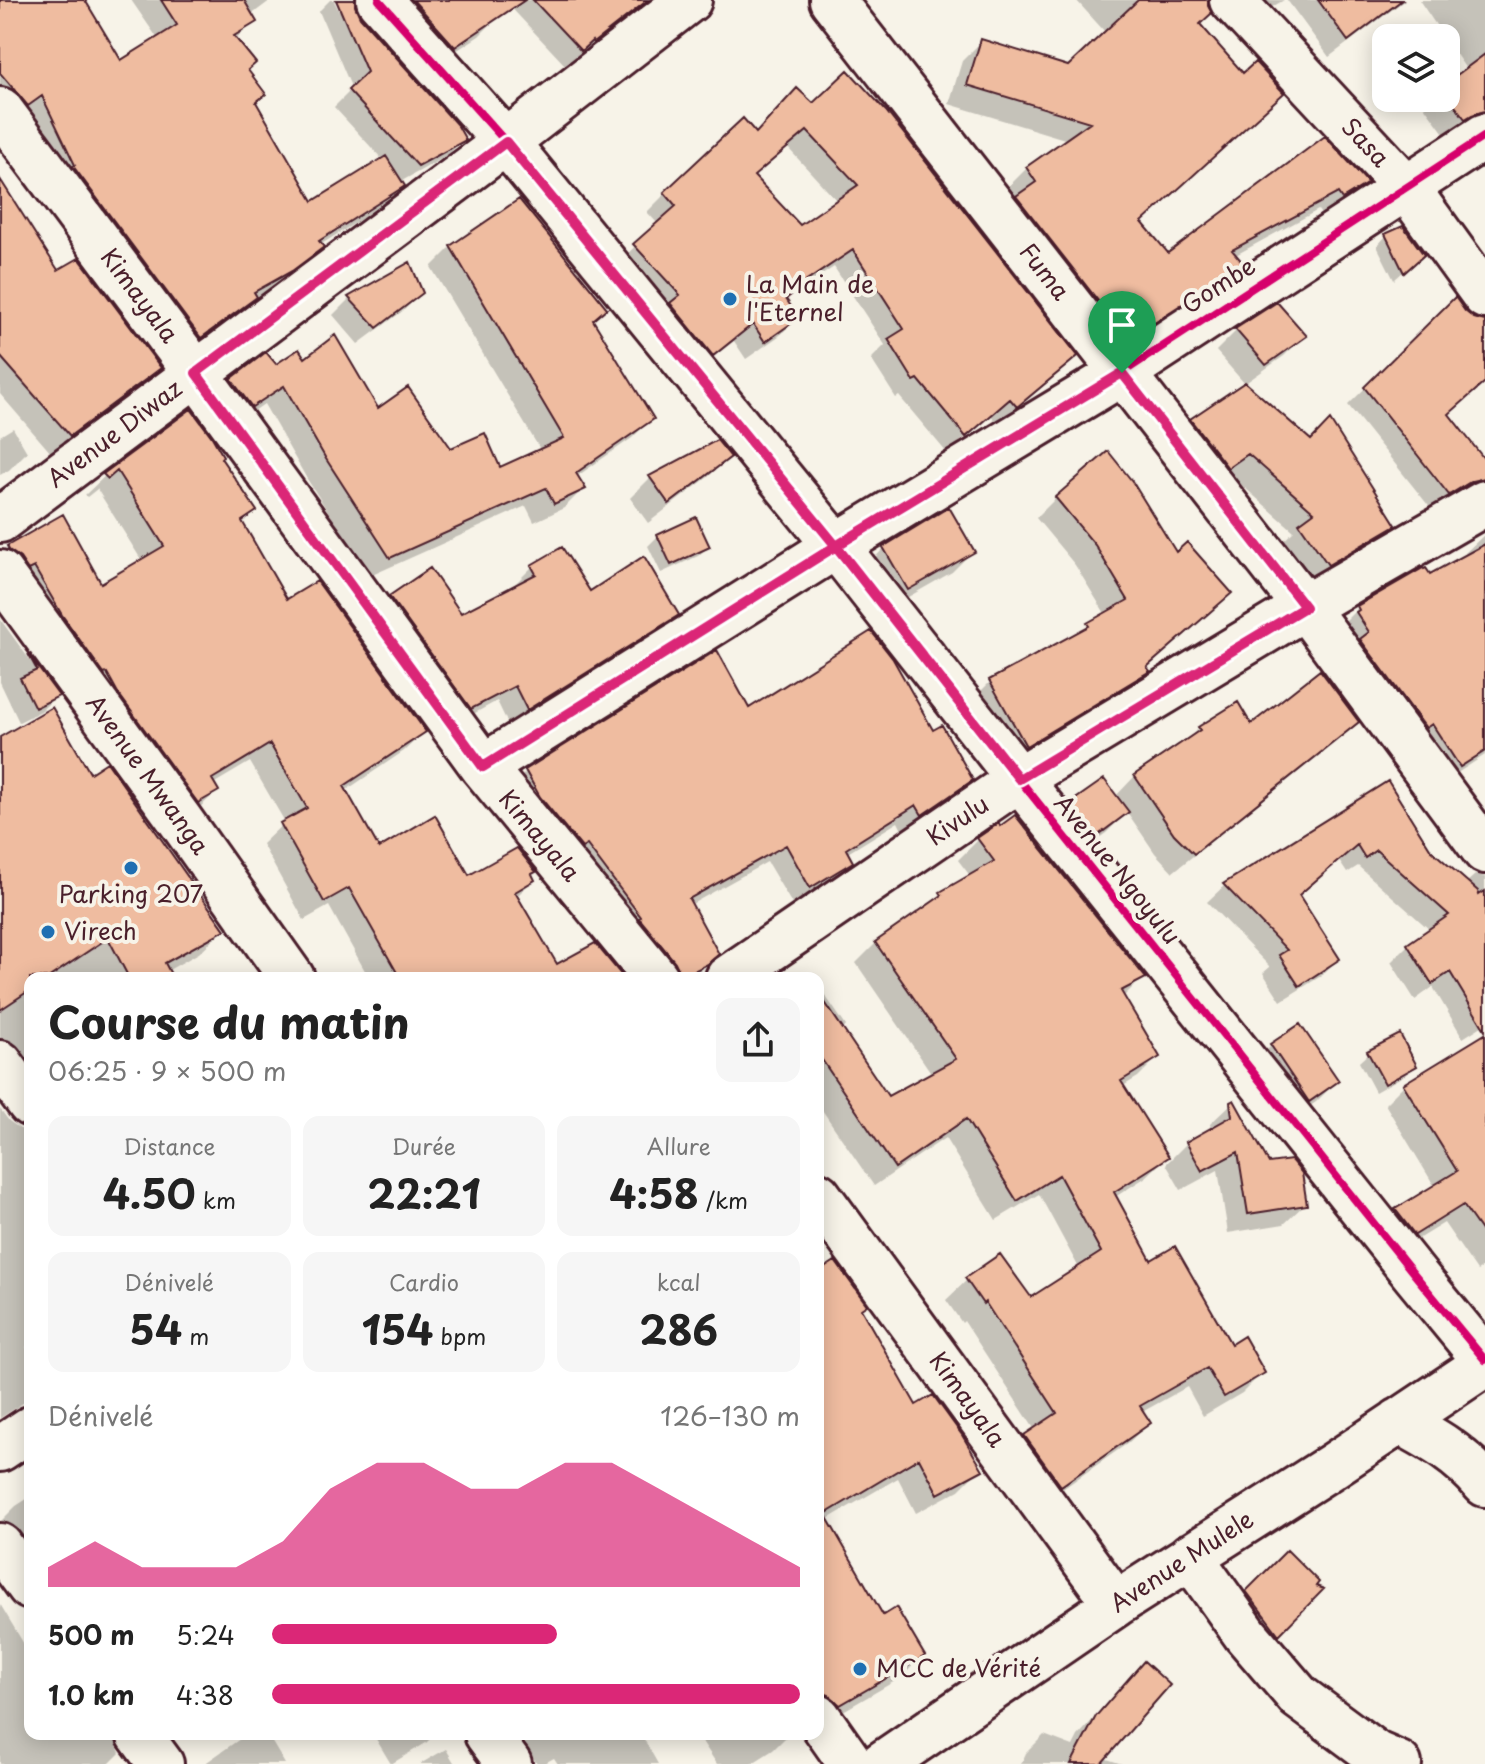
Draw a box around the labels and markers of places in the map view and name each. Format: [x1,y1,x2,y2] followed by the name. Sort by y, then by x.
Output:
[746,265,874,329] place label: La Main de l'Eternel
[721,290,739,308] marker: La Main de l'Eternel
[1088,291,1156,373] pin
[122,859,140,877] marker: Parking 207
[59,875,204,911] place label: Parking 207
[64,912,137,948] place label: Virech
[39,923,57,941] marker: Virech
[876,1649,1041,1685] place label: MCC de Vérité
[851,1660,869,1678] marker: MCC de Vérité

